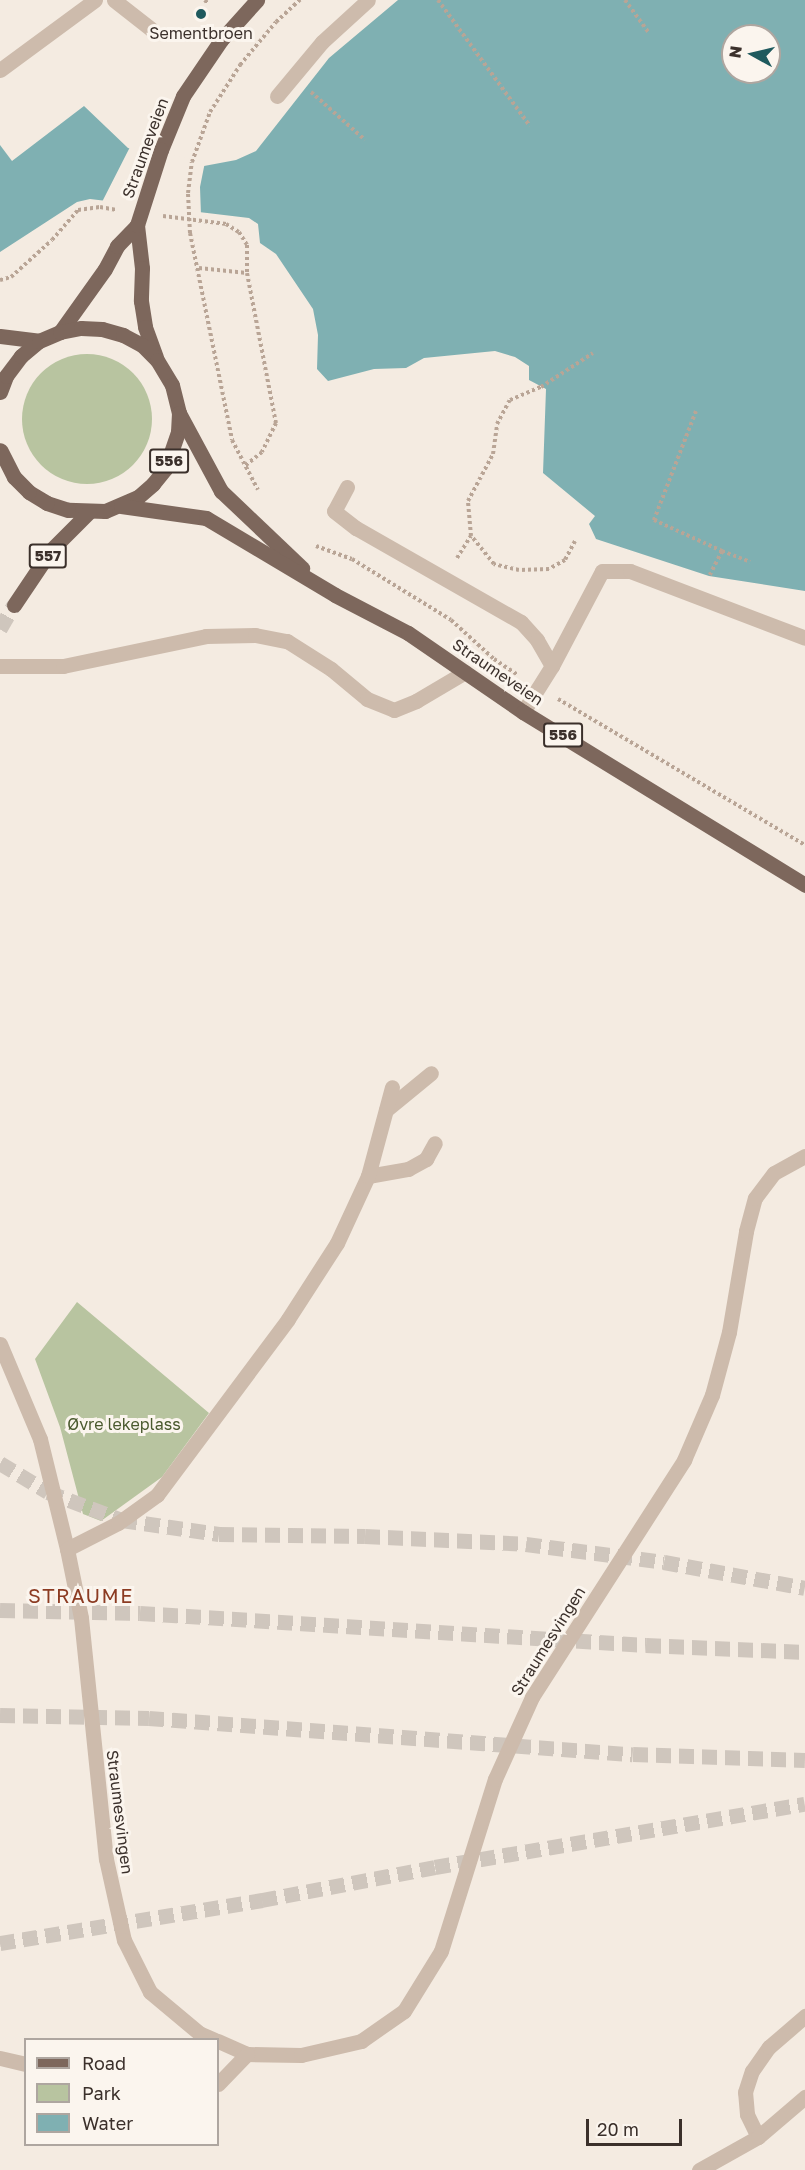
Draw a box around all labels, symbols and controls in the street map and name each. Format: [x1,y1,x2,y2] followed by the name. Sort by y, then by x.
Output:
[194,7,208,21] marker: Sementbroen
[149,23,253,43] place label: Sementbroen
[721,24,781,84] north arrow
[724,44,746,59] text: N
[118,95,172,201] street label: Straumeveien
[148,449,190,473] road number: 556
[28,544,68,568] road number: 557
[449,635,547,709] street label: Straumeveien
[542,723,584,747] road number: 556
[67,1414,181,1434] park label: Øvre lekeplass
[28,1583,134,1607] district label: STRAUME
[507,1583,589,1699] street label: Straumesvingen
[103,1749,137,1875] street label: Straumesvingen
[24,2038,219,2146] legend
[82,2052,126,2074] text: Road
[82,2082,121,2104] text: Park
[589,2107,685,2145] scale bar
[82,2112,133,2134] text: Water
[597,2118,639,2140] text: 20 m

